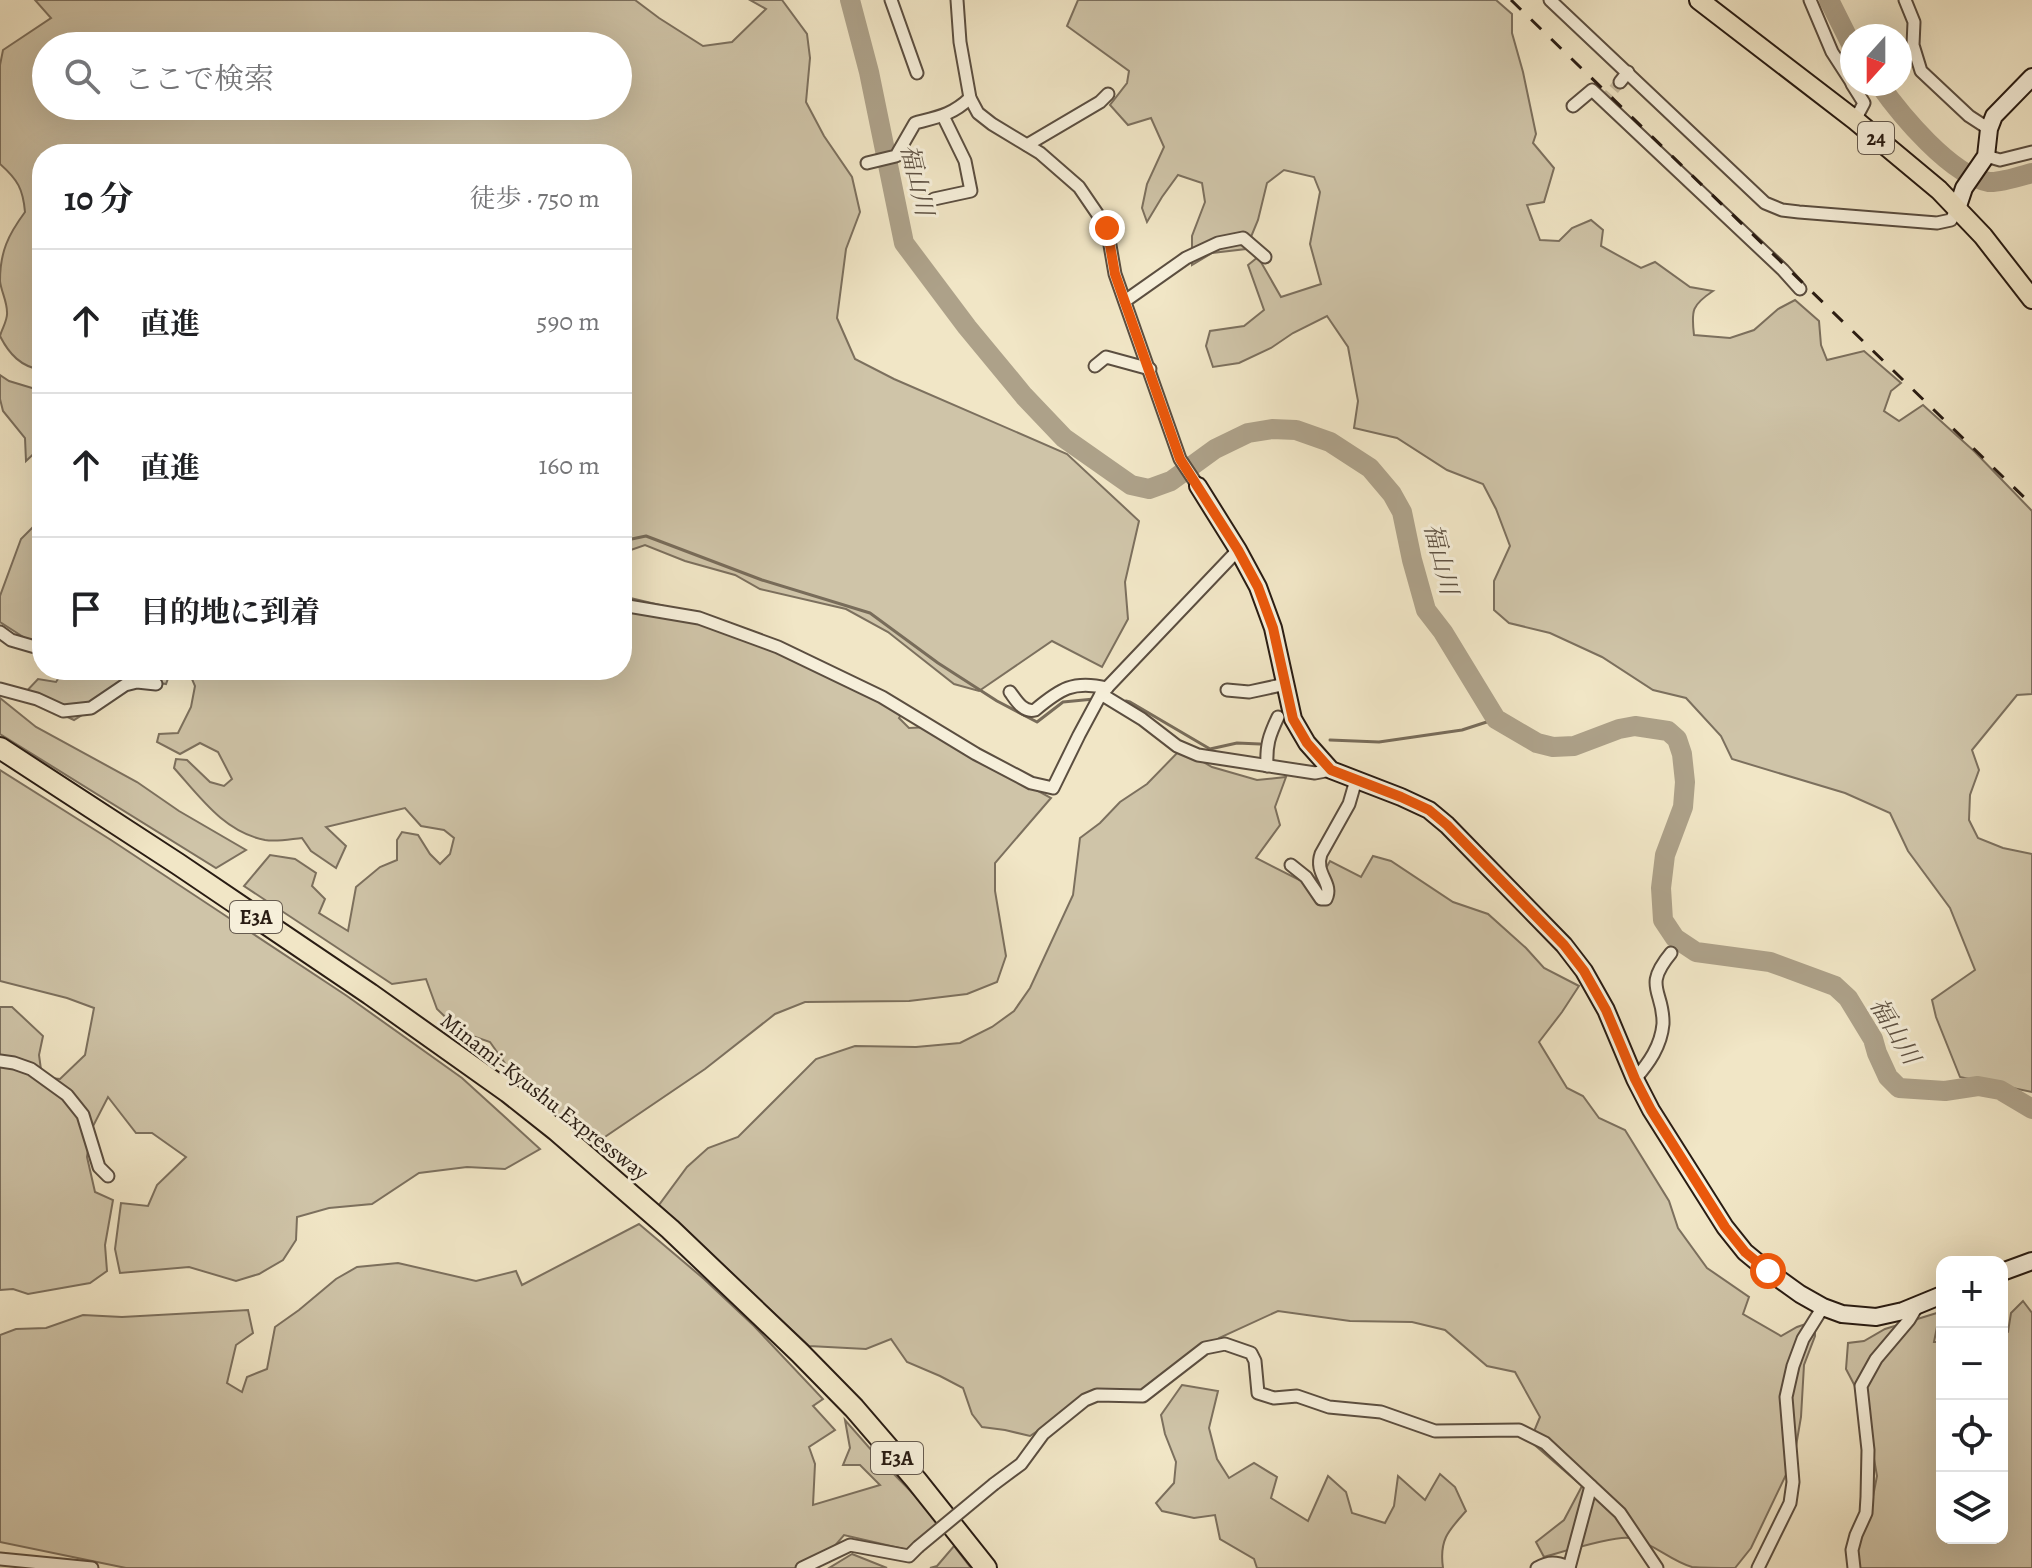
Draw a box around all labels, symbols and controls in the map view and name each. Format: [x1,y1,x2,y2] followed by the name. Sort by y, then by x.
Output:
[1840,24,1912,96] north arrow
[32,32,632,120] search box
[60,54,104,98] icon: search
[124,59,274,99] text: ここで検索
[1858,122,1894,154] road number: 24
[893,141,941,222] water label: 福山川
[64,175,133,222] text: 10 分
[470,181,600,216] text: 徒歩 · 750 m
[1089,210,1125,246] route end
[64,299,108,343] icon: ahead
[140,304,200,344] text: 直進
[536,304,600,339] text: 590 m
[64,443,108,487] icon: ahead
[140,448,200,488] text: 直進
[538,448,600,483] text: 160 m
[1417,520,1466,601] water label: 福山川
[64,587,108,631] icon: arrive
[140,592,320,632] text: 目的地に到着
[230,901,282,933] road number: E3A
[1863,992,1929,1073] water label: 福山川
[434,1006,655,1188] street label: Minami-Kyushu Expressway
[1750,1253,1786,1289] route start
[1936,1256,2008,1544] map controls
[1936,1256,2008,1328] button: +
[1936,1328,2008,1400] button: −
[1936,1400,2008,1472] button: locate
[871,1442,923,1474] road number: E3A
[1936,1472,2008,1544] button: layers

